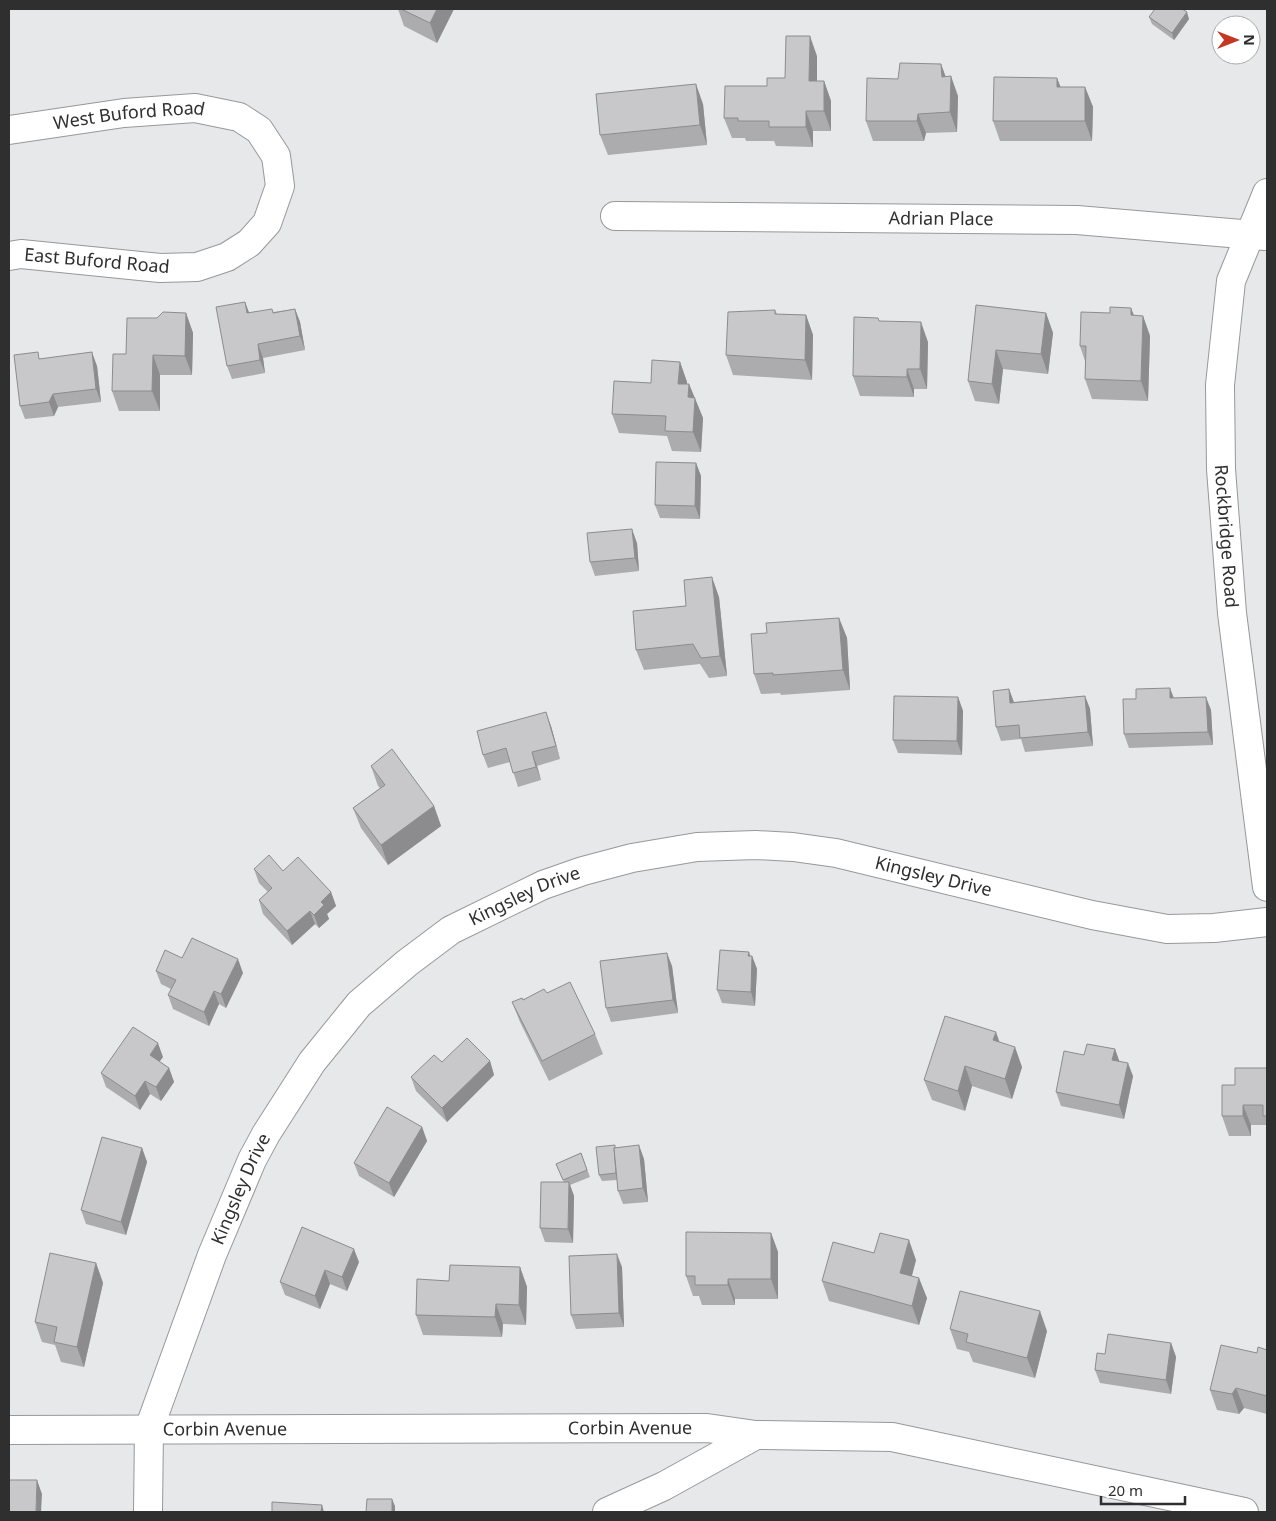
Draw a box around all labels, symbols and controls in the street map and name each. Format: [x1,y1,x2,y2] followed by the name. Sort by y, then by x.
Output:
[1211,15,1261,65] north arrow
[1240,34,1259,46] text: N
[51,95,207,134] street label: West Buford Road
[888,205,994,230] street label: Adrian Place
[23,242,171,278] street label: East Buford Road
[1210,463,1245,609] street label: Rockbridge Road
[873,850,995,901] street label: Kingsley Drive
[464,860,583,930] street label: Kingsley Drive
[205,1129,275,1248] street label: Kingsley Drive
[568,1415,692,1439] street label: Corbin Avenue
[163,1416,287,1441] street label: Corbin Avenue
[1101,1474,1185,1506] scale bar
[1108,1480,1143,1500] text: 20 m

